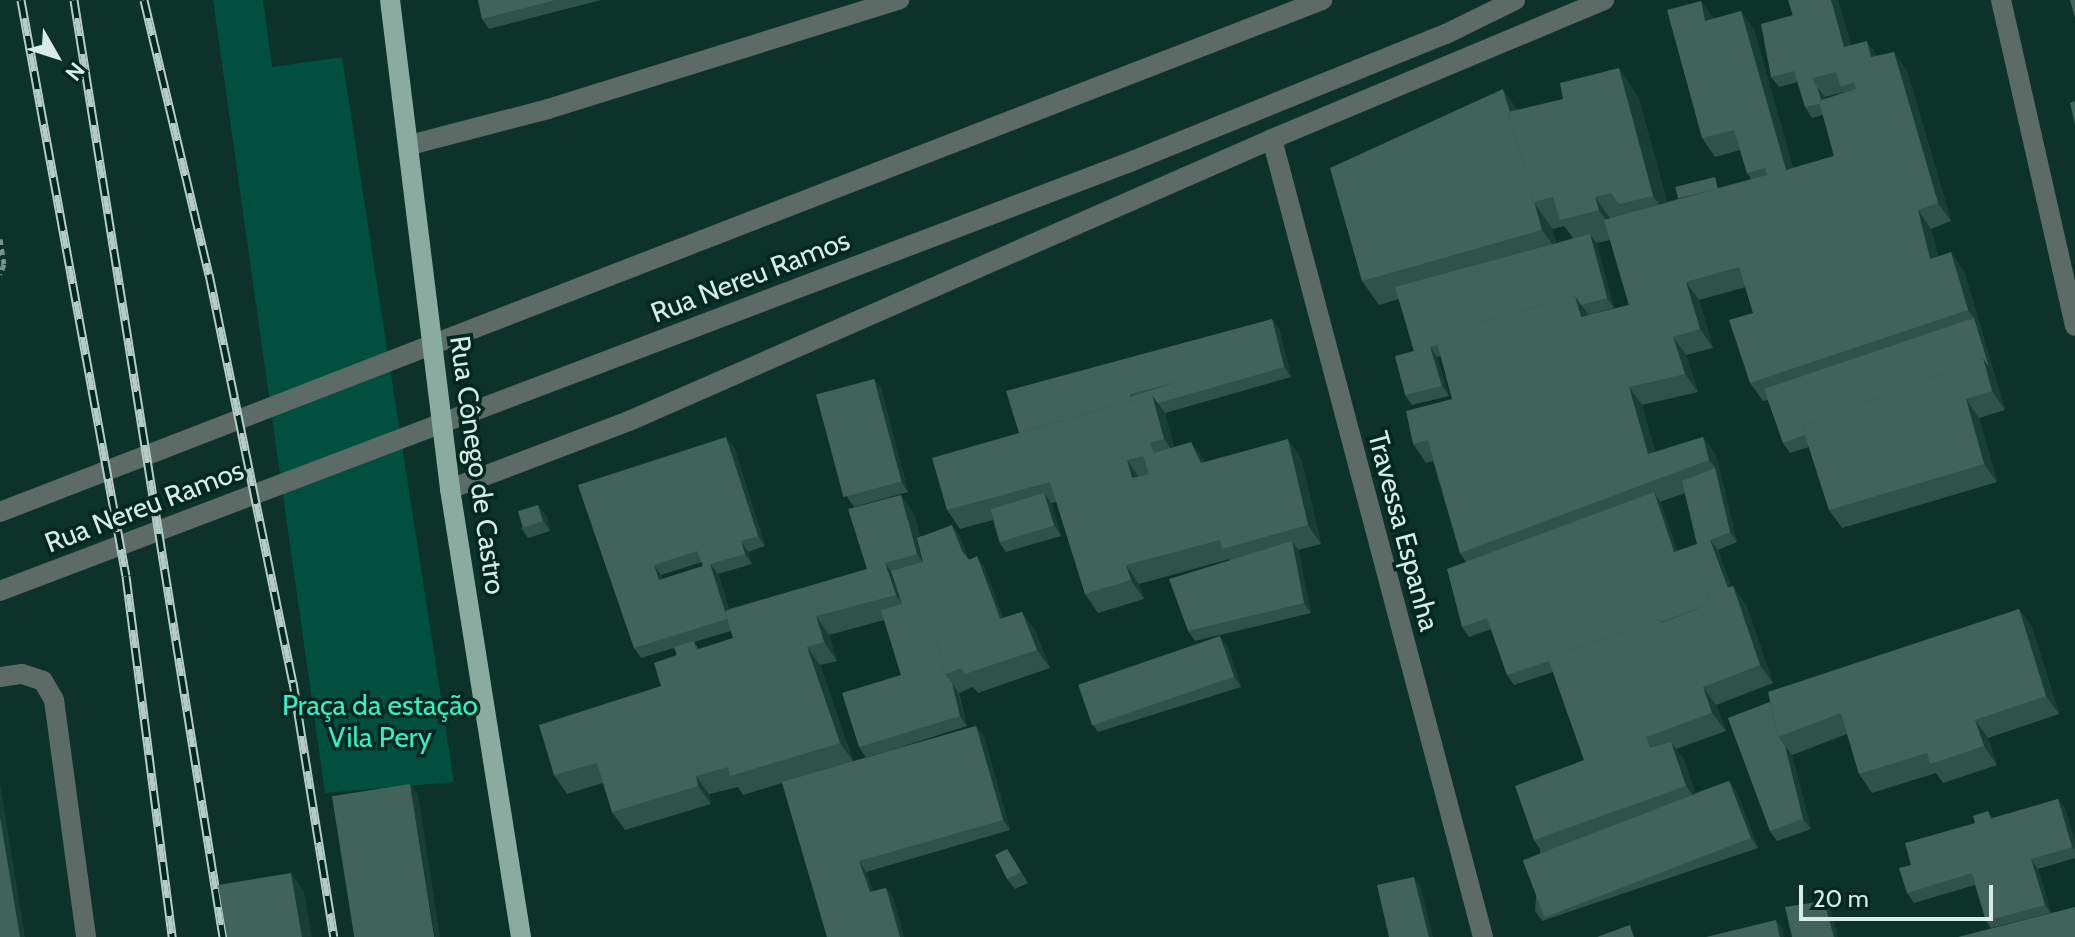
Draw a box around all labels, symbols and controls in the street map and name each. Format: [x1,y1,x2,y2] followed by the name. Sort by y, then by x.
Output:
[16,16,96,96] north arrow
[60,57,90,86] text: N
[646,223,854,329] street label: Rua Nereu Ramos
[443,334,513,596] street label: Rua Cônego de Castro
[1361,428,1447,634] street label: Travessa Espanha
[40,453,248,559] street label: Rua Nereu Ramos
[282,688,478,754] park label: Praça da estação Vila Pery
[1803,869,1997,919] scale bar
[1813,884,1869,913] text: 20 m

